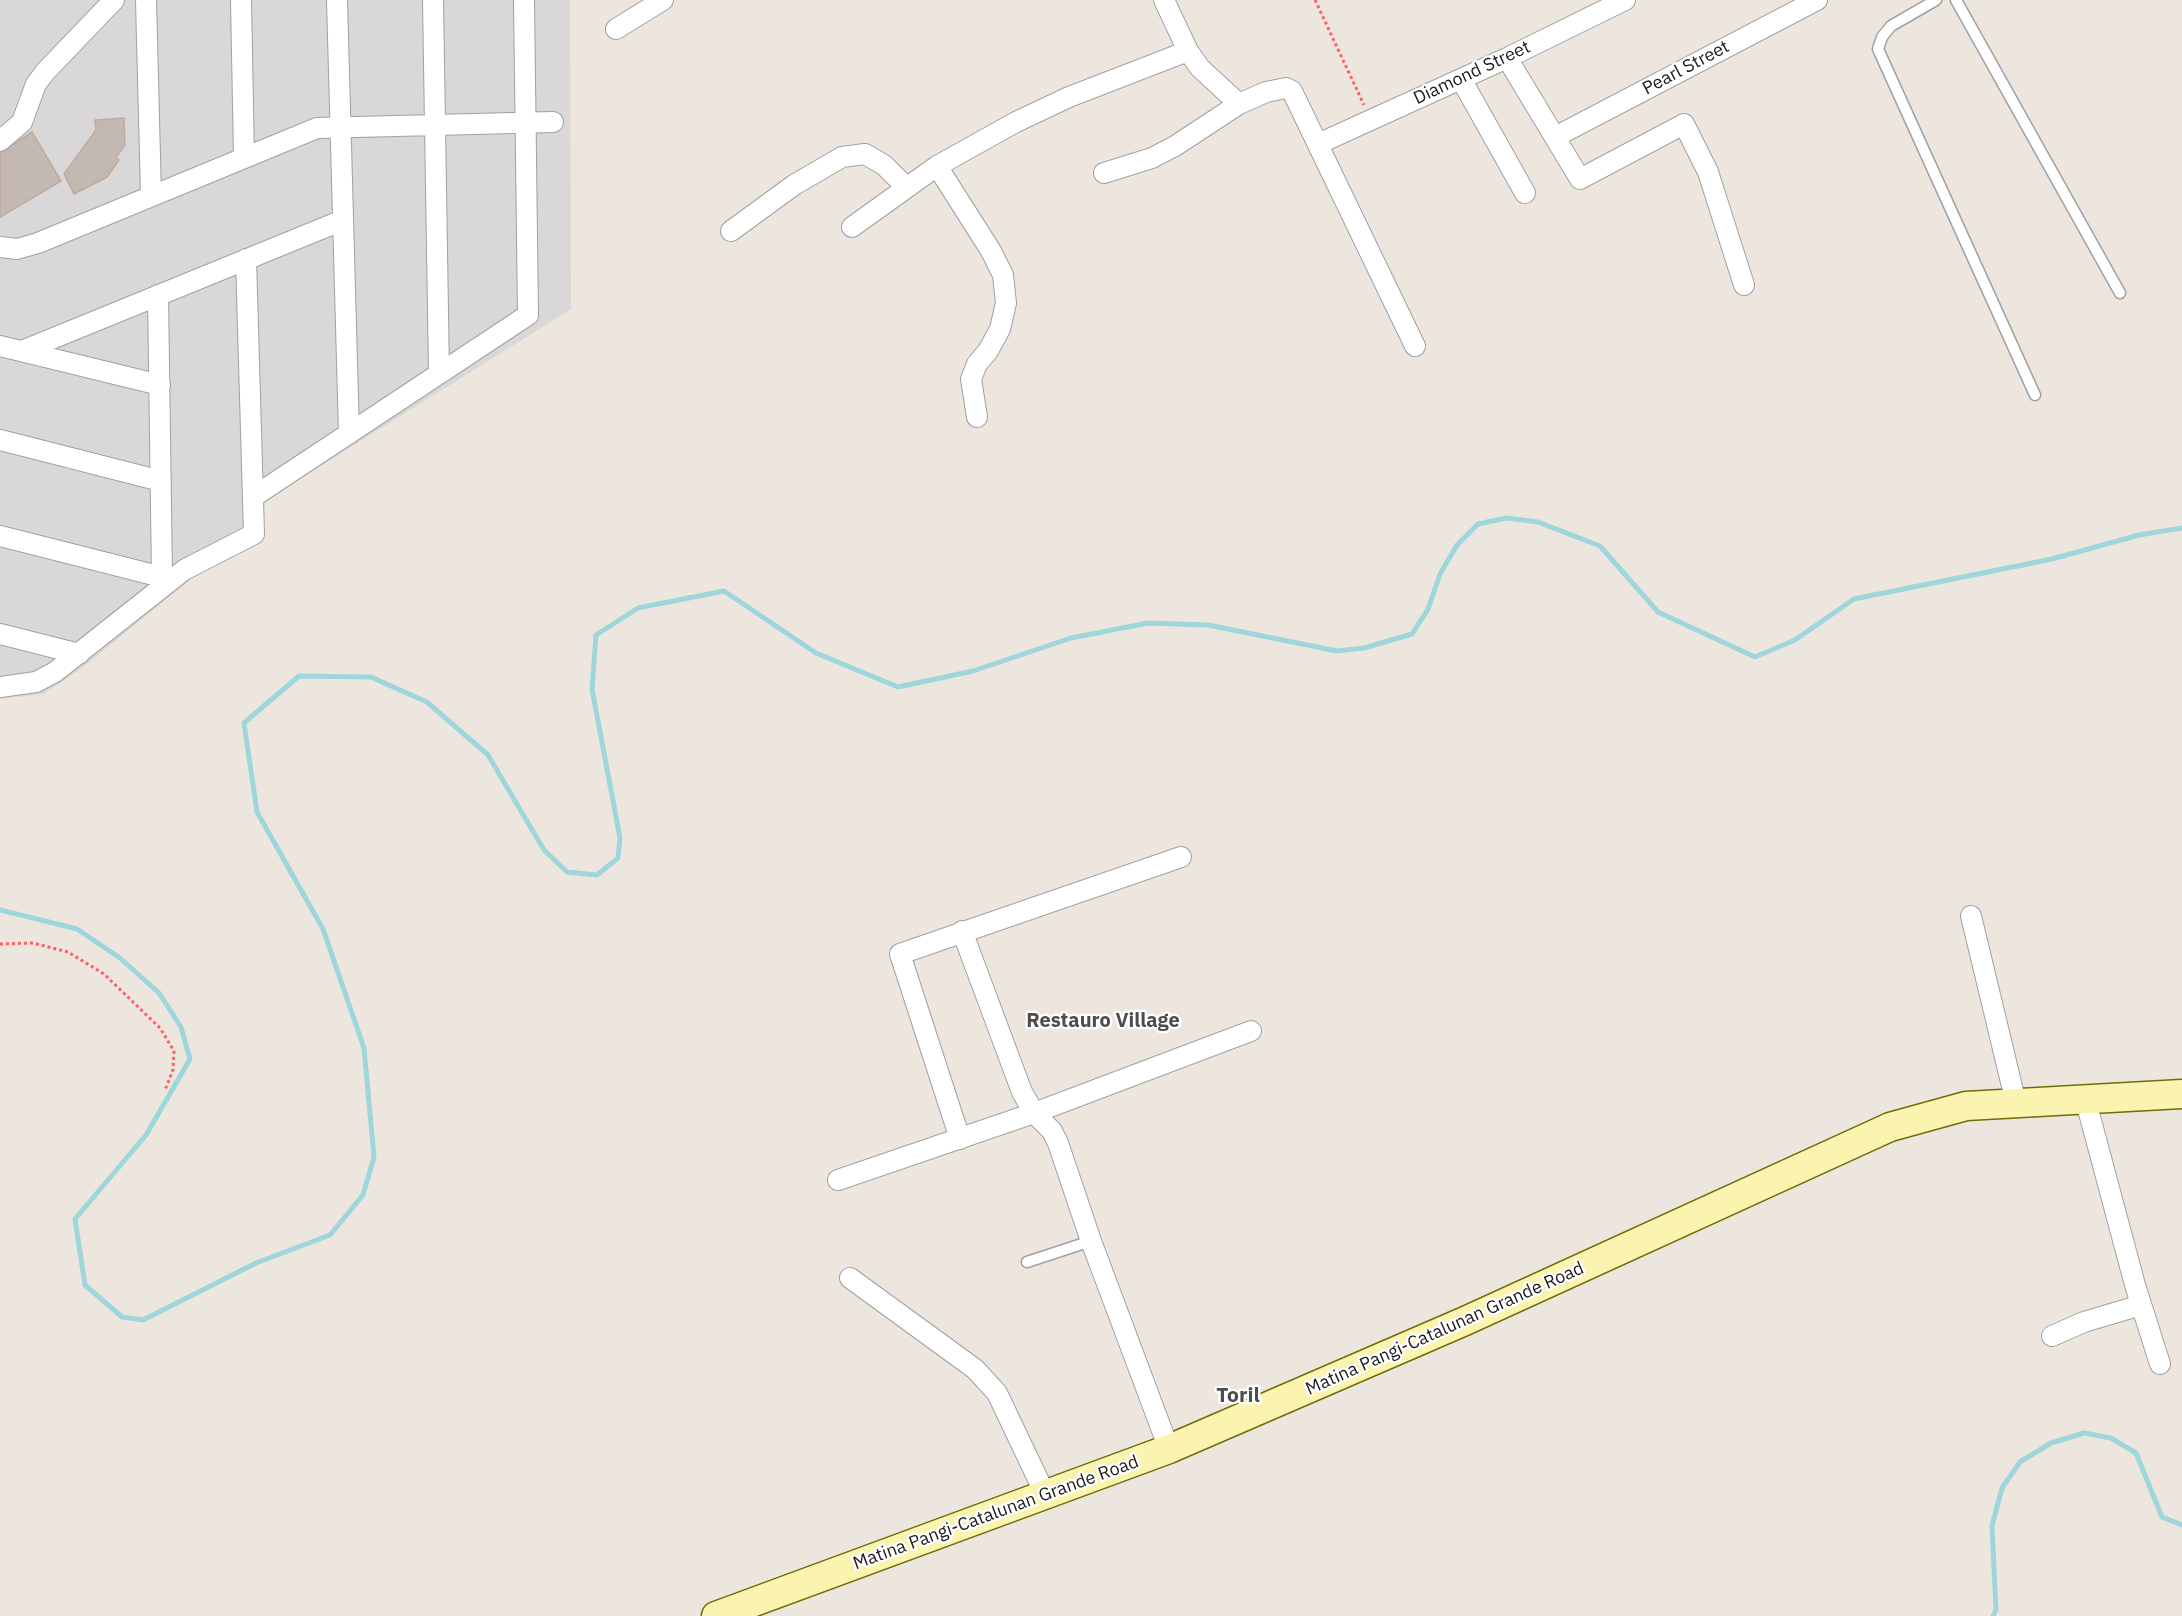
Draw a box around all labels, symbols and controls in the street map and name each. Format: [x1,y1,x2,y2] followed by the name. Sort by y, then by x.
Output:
[1639,36,1733,100] street label: Pearl Street
[1410,37,1534,109] street label: Diamond Street
[1026,1009,1180,1033] district label: Restauro Village
[1303,1258,1587,1400] street label: Matina Pangi-Catalunan Grande Road
[1216,1383,1260,1409] district label: Toril
[850,1451,1142,1575] street label: Matina Pangi-Catalunan Grande Road

